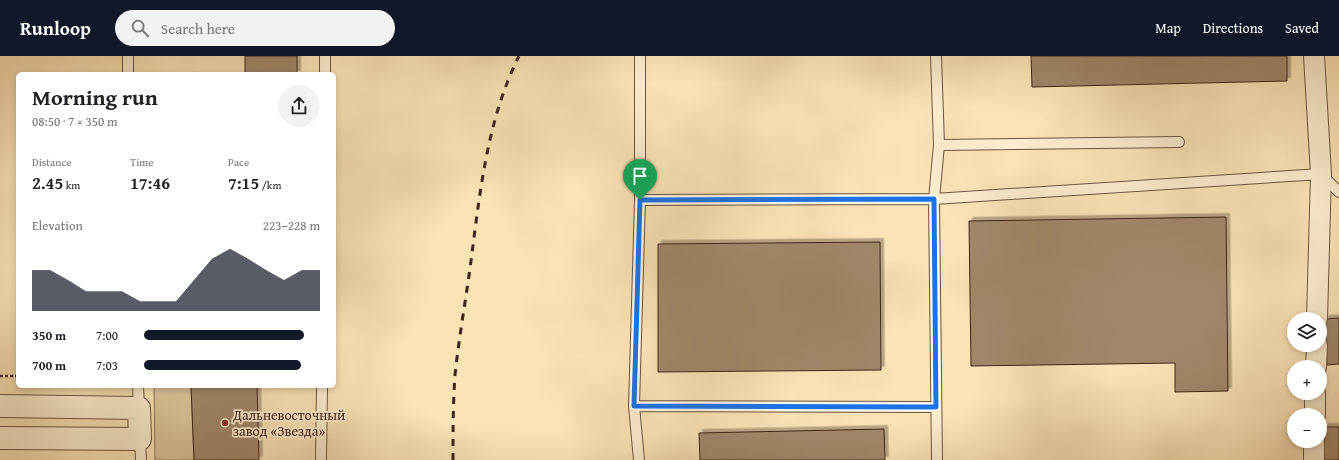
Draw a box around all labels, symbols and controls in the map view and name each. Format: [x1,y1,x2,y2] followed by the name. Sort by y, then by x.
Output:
[115,10,395,46] search box
[20,14,91,42] text: Runloop
[129,17,151,39] icon: search
[161,18,235,39] text: Search here
[1155,18,1181,38] text: Map
[1203,18,1263,38] text: Directions
[1285,18,1319,38] text: Saved
[32,81,158,113] text: Morning run
[278,85,320,127] button: share
[32,112,118,131] text: 08:50 · 7 × 350 m
[32,154,71,170] text: Distance
[130,154,153,170] text: Time
[228,154,249,170] text: Pace
[623,159,657,200] pin
[629,165,651,187] icon: arrive
[32,170,63,195] text: 2.45
[130,170,170,195] text: 17:46
[228,170,259,195] text: 7:15
[63,177,80,193] text: km
[259,177,281,193] text: /km
[32,216,83,235] text: Elevation
[263,216,320,235] text: 223–228 m
[1287,312,1327,448] map controls
[1287,312,1327,352] button: layers
[32,326,66,345] text: 350 m
[96,326,118,345] text: 7:00
[32,356,66,375] text: 700 m
[96,356,118,375] text: 7:03
[1287,360,1327,400] button: +
[232,405,345,441] place label: Дальневосточный завод «Звезда»
[1287,408,1327,448] button: −
[220,418,230,428] marker: Дальневосточный завод «Звезда»

